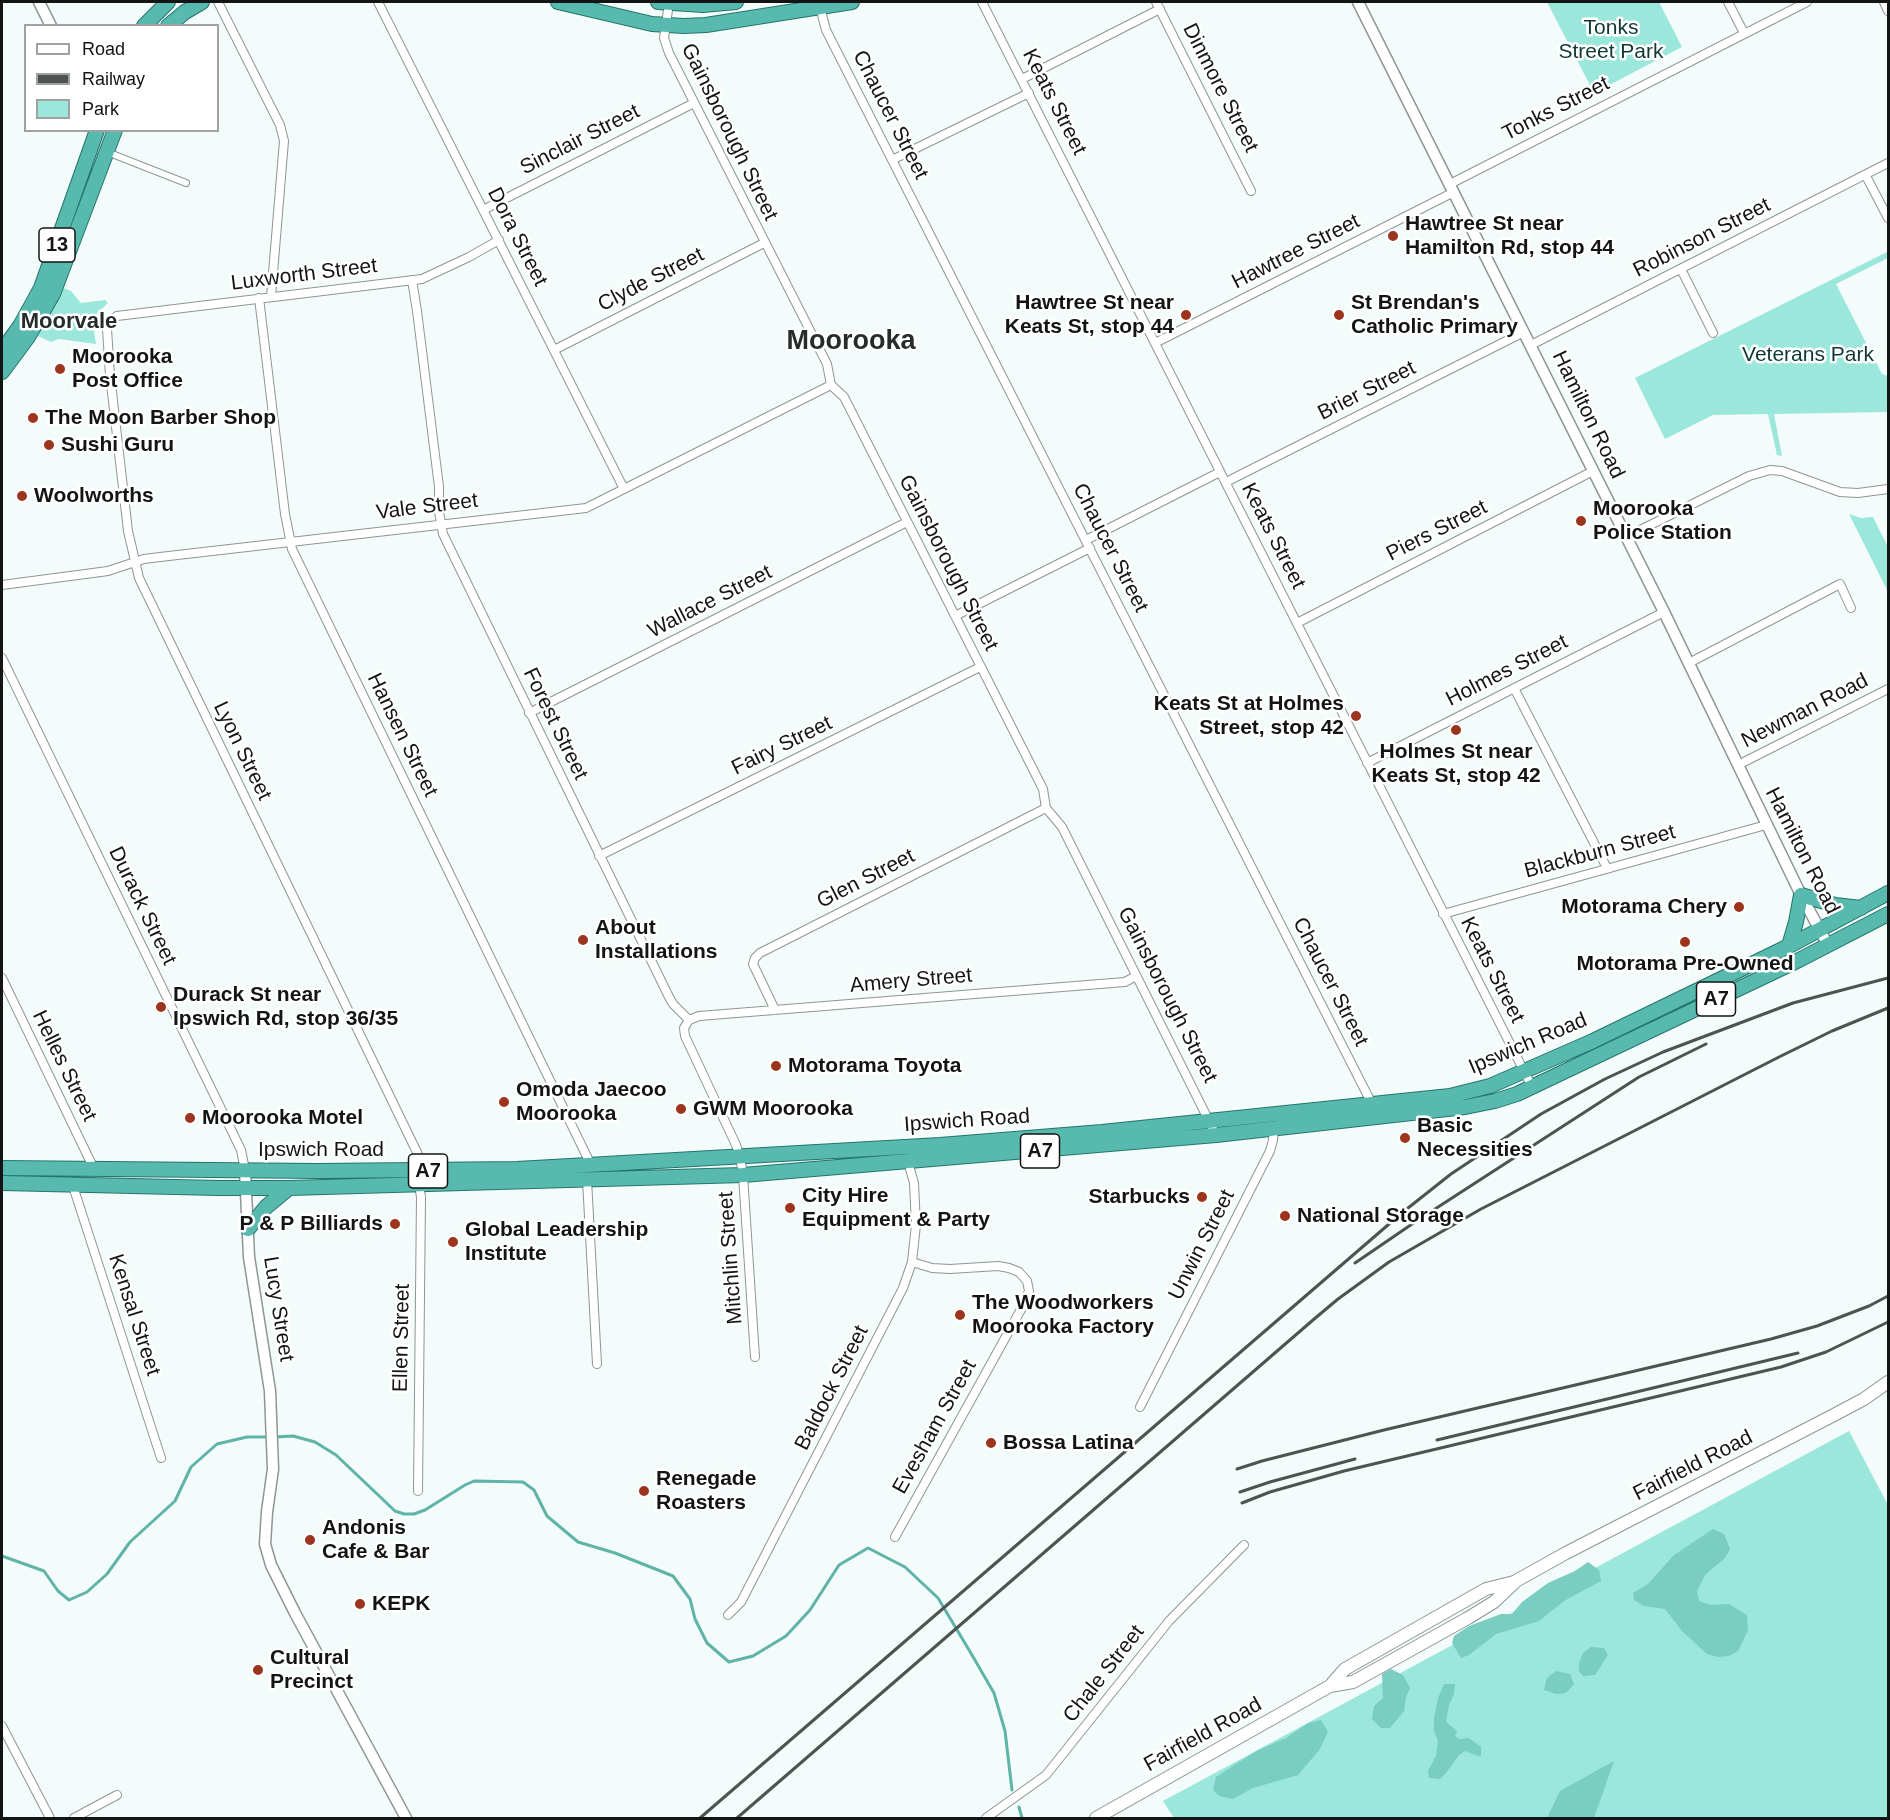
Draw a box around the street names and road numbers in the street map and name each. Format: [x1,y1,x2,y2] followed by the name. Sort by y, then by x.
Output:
[1177,19,1263,157] street label: Dinmore Street
[675,39,783,225] street label: Gainsborough Street
[1017,45,1091,159] street label: Keats Street
[847,46,933,184] street label: Chaucer Street
[1498,71,1614,147] street label: Tonks Street
[516,99,644,181] street label: Sinclair Street
[481,183,553,291] street label: Dora Street
[1629,193,1775,283] street label: Robinson Street
[1228,209,1364,295] street label: Hawtree Street
[39,228,75,262] road number: 13
[594,243,708,317] street label: Clyde Street
[229,254,379,296] street label: Luxworth Street
[1546,347,1630,483] street label: Hamilton Road
[1314,356,1420,426] street label: Brier Street
[893,471,1003,655] street label: Gainsborough Street
[1067,479,1153,617] street label: Chaucer Street
[1236,479,1310,593] street label: Keats Street
[375,488,479,526] street label: Vale Street
[1382,495,1492,567] street label: Piers Street
[644,560,776,644] street label: Wallace Street
[1442,630,1572,712] street label: Holmes Street
[517,664,593,784] street label: Forest Street
[1737,668,1873,754] street label: Newman Road
[361,669,443,801] street label: Hansen Street
[207,698,277,804] street label: Lyon Street
[728,711,836,781] street label: Fairy Street
[1759,783,1845,919] street label: Hamilton Road
[1522,820,1678,884] street label: Blackburn Street
[103,843,181,969] street label: Durack Street
[813,844,919,914] street label: Glen Street
[1112,903,1222,1087] street label: Gainsborough Street
[1287,913,1373,1051] street label: Chaucer Street
[1455,913,1529,1027] street label: Keats Street
[849,963,973,999] street label: Amery Street
[1696,982,1736,1016] road number: A7
[26,1006,102,1126] street label: Helles Street
[1465,1008,1591,1080] street label: Ipswich Road
[903,1104,1031,1138] street label: Ipswich Road
[1020,1134,1060,1168] road number: A7
[258,1137,384,1163] street label: Ipswich Road
[408,1154,448,1188] road number: A7
[1163,1186,1241,1304] street label: Unwin Street
[714,1191,748,1325] street label: Mitchlin Street
[103,1251,165,1379] street label: Kensal Street
[257,1255,299,1363] street label: Lucy Street
[388,1284,416,1392] street label: Ellen Street
[790,1321,874,1455] street label: Baldock Street
[888,1356,982,1498] street label: Evesham Street
[1629,1425,1757,1507] street label: Fairfield Road
[1058,1620,1150,1728] street label: Chale Street
[1140,1692,1266,1778] street label: Fairfield Road

